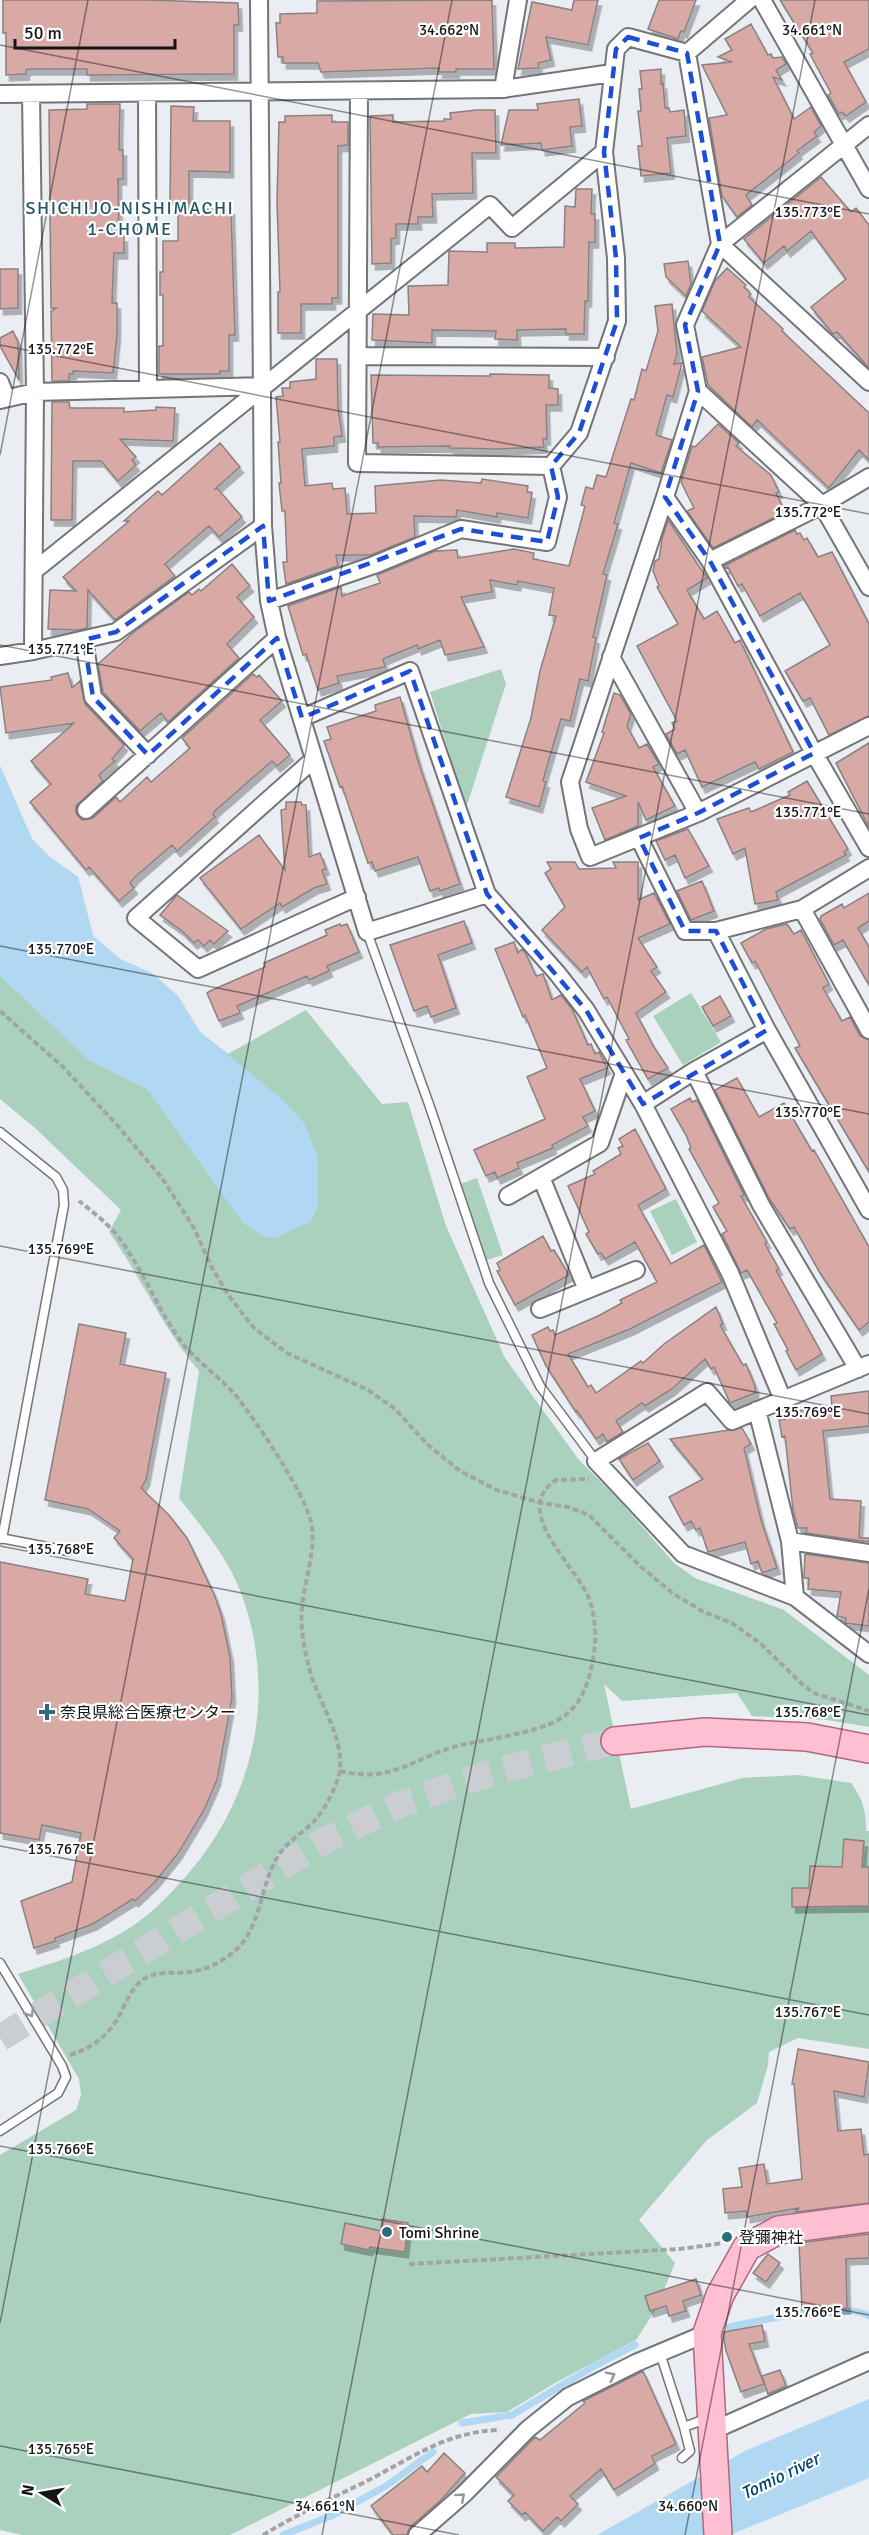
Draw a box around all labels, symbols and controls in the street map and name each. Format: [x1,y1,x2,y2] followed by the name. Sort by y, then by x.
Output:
[15,12,176,50] scale bar
[419,21,479,39] text: 34.662°N
[782,21,842,39] text: 34.661°N
[24,22,62,44] text: 50 m
[26,197,234,240] district label: SHICHIJO-NISHIMACHI 1-CHOME
[775,203,841,221] text: 135.773°E
[28,340,94,358] text: 135.772°E
[775,503,841,521] text: 135.772°E
[28,640,94,658] text: 135.771°E
[775,803,841,821] text: 135.771°E
[28,940,94,958] text: 135.770°E
[775,1103,841,1121] text: 135.770°E
[28,1240,94,1258] text: 135.769°E
[775,1403,841,1421] text: 135.769°E
[28,1540,94,1558] text: 135.768°E
[38,1703,56,1721] marker: 奈良県総合医療センター
[60,1703,236,1723] place label: 奈良県総合医療センター
[775,1703,841,1721] text: 135.768°E
[28,1840,94,1858] text: 135.767°E
[775,2003,841,2021] text: 135.767°E
[23,2007,35,2017] one-way arrow
[28,2140,94,2158] text: 135.766°E
[399,2223,479,2243] place label: Tomi Shrine
[380,2225,394,2239] marker: Tomi Shrine
[739,2228,803,2248] place label: 登彌神社
[720,2230,734,2244] marker: 登彌神社
[775,2303,841,2321] text: 135.766°E
[605,2371,616,2383] one-way arrow
[28,2440,94,2458] text: 135.765°E
[737,2447,825,2504] water label: Tomio river
[12,2463,72,2523] north arrow
[17,2483,39,2498] text: N
[454,2493,465,2504] one-way arrow
[295,2497,355,2515] text: 34.661°N
[658,2497,718,2515] text: 34.660°N

